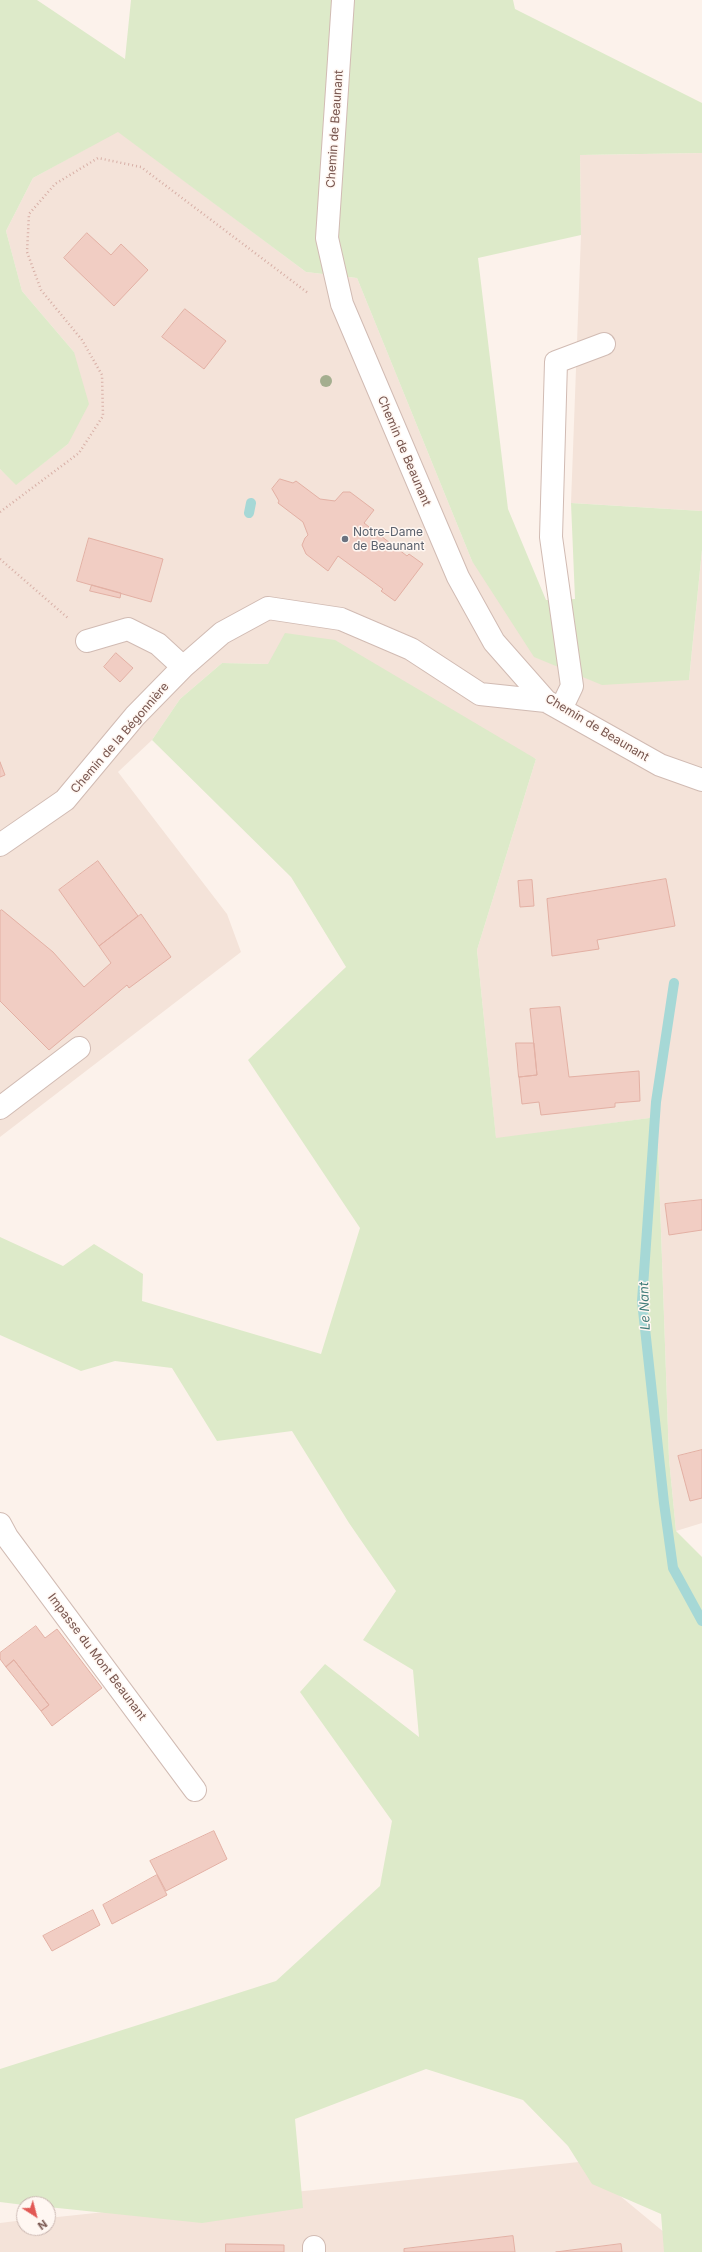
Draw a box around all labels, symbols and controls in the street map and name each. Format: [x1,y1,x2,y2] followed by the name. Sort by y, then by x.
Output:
[324,70,346,188] street label: Chemin de Beaunant
[374,394,434,508] street label: Chemin de Beaunant
[353,525,424,553] place label: Notre-Dame de Beaunant
[340,534,350,544] marker: Notre-Dame de Beaunant
[68,680,172,796] street label: Chemin de la Bégonnière
[543,691,651,765] street label: Chemin de Beaunant
[636,1282,654,1330] water label: Le Nant
[45,1591,149,1723] street label: Impasse du Mont Beaunant
[16,2196,56,2236] north arrow
[35,2217,50,2233] text: N

